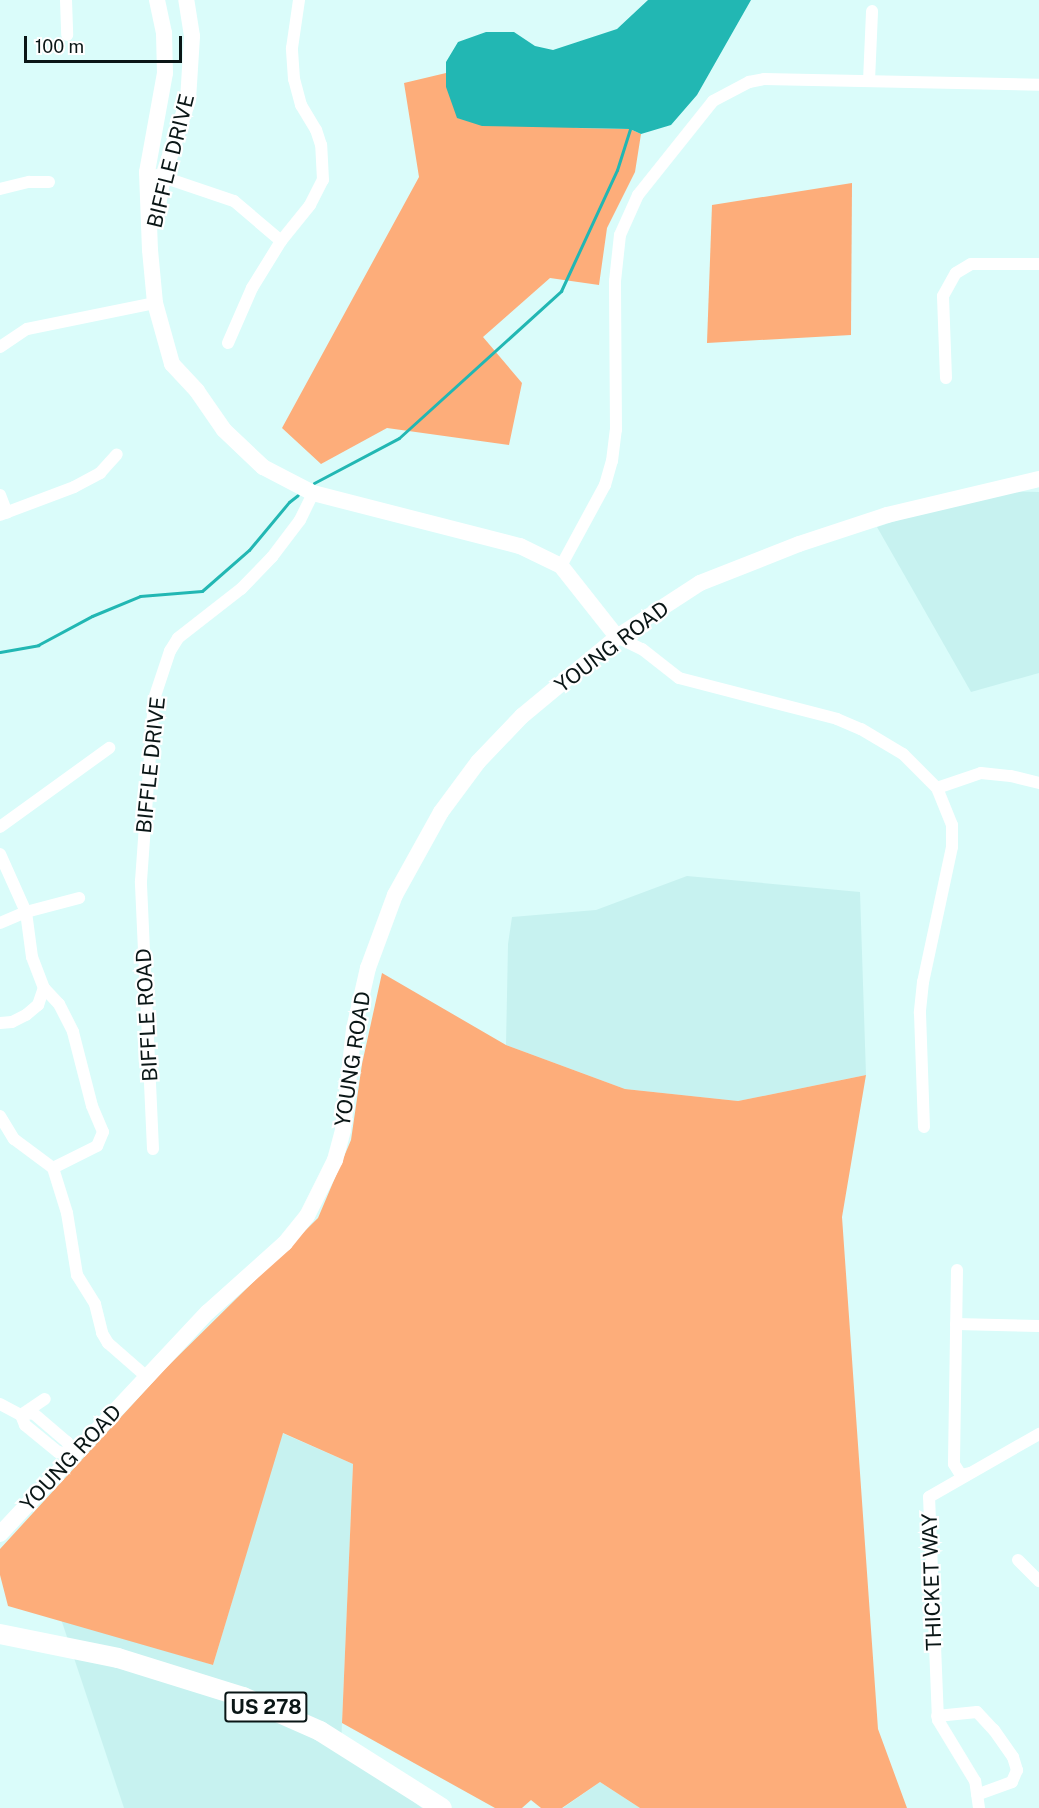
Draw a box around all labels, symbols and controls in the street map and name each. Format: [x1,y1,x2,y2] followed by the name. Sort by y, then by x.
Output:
[27,24,184,62] scale bar
[35,36,84,57] text: 100 m
[142,91,200,231] street label: BIFFLE DRIVE
[550,596,674,698] street label: YOUNG ROAD
[131,695,171,835] street label: BIFFLE DRIVE
[131,948,163,1082] street label: BIFFLE ROAD
[330,990,376,1128] street label: YOUNG ROAD
[15,1400,127,1516] street label: YOUNG ROAD
[917,1513,947,1651] street label: THICKET WAY
[224,1690,308,1724] road number: US 278

